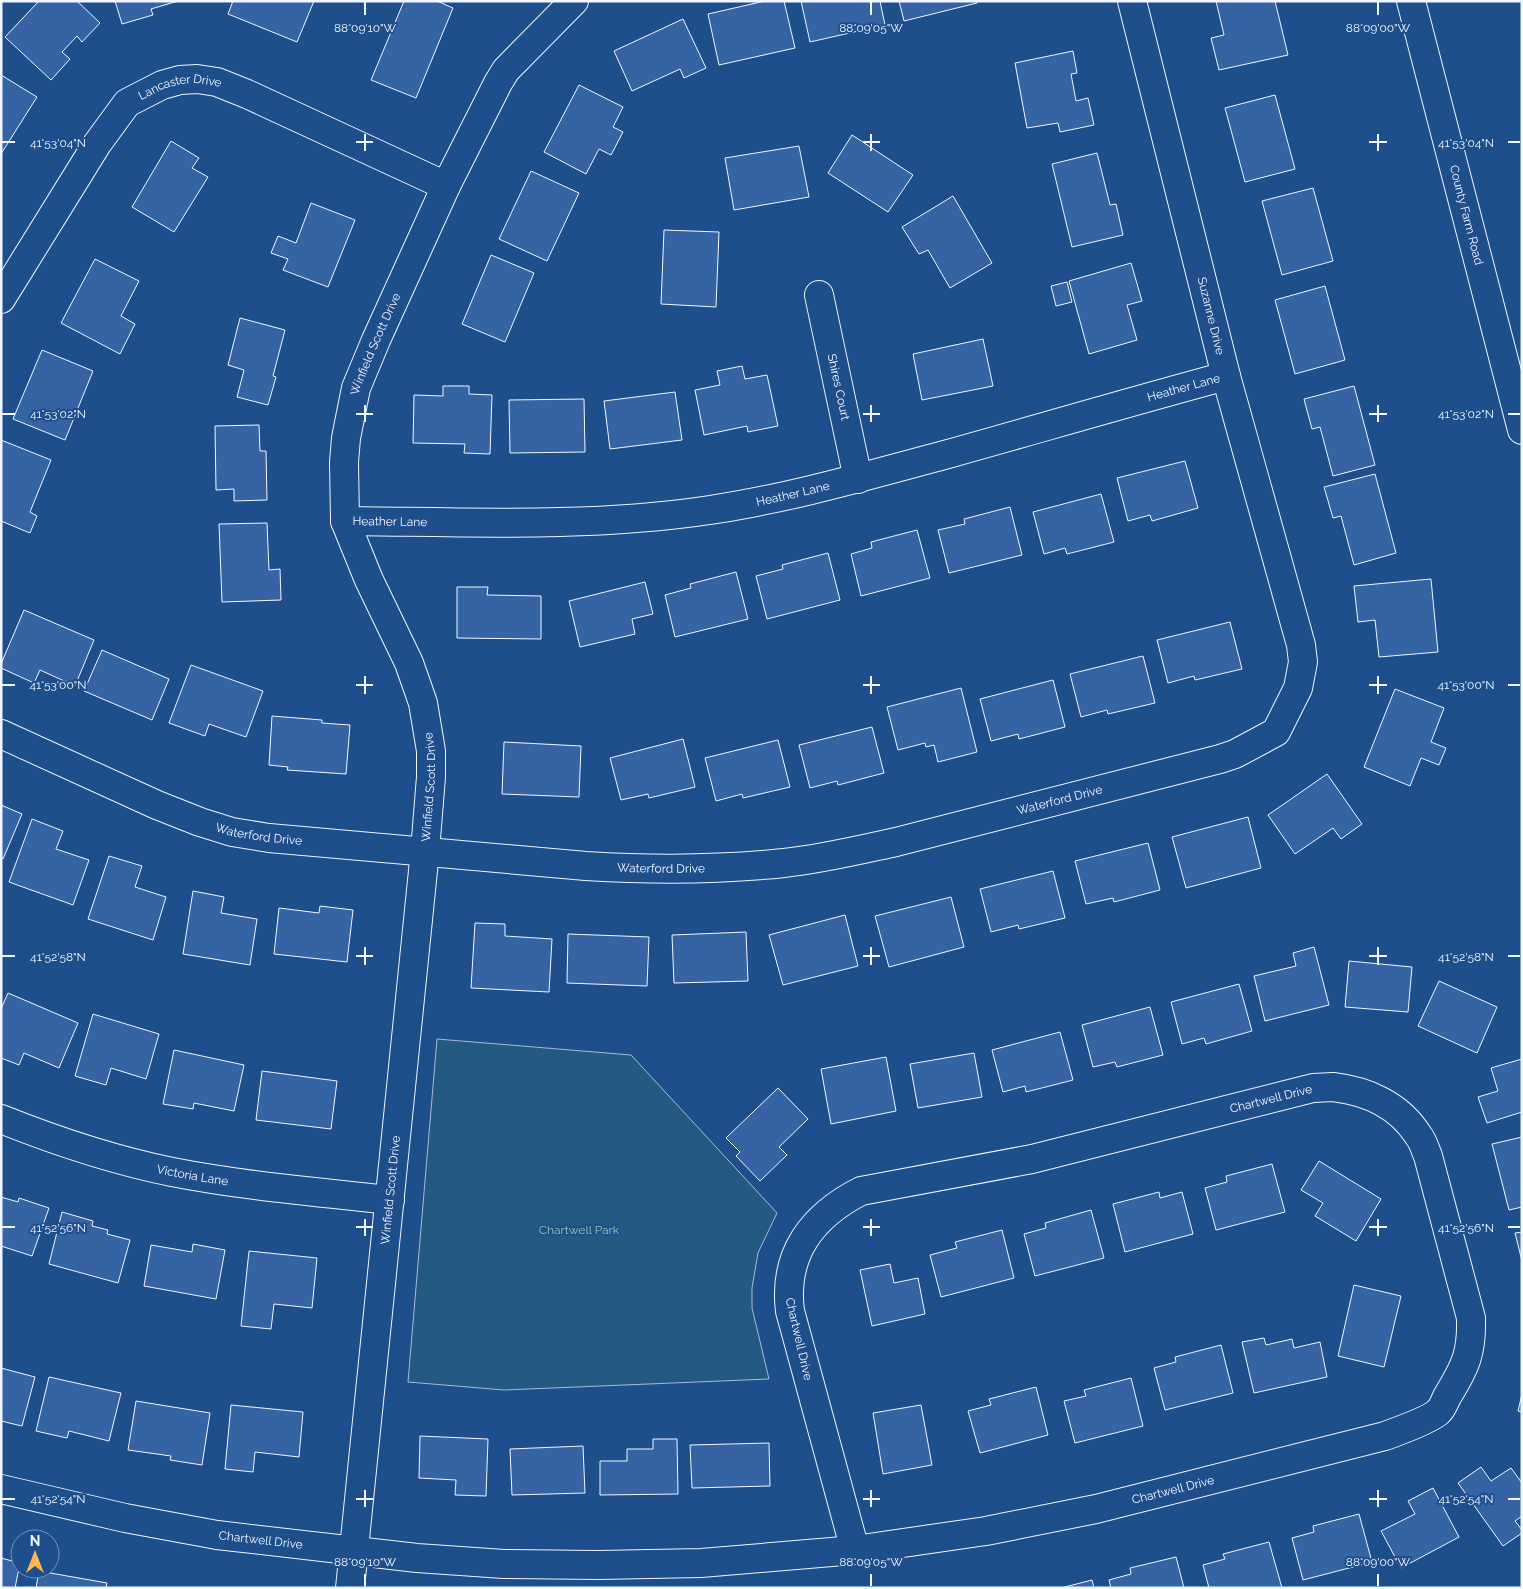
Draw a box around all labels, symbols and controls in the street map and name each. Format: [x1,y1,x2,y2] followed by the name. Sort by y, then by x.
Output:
[334,21,397,35] text: 88°09'10"W
[839,21,903,35] text: 88°09'05"W
[1346,21,1411,35] text: 88°09'00"W
[136,72,224,103] street label: Lancaster Drive
[30,136,86,150] text: 41°53'04"N
[1438,136,1494,150] text: 41°53'04"N
[1447,163,1486,266] street label: County Farm Road
[1195,276,1227,356] street label: Suzanne Drive
[348,291,403,396] street label: Winfield Scott Drive
[825,352,852,421] street label: Shires Court
[1146,371,1222,404] street label: Heather Lane
[30,407,86,421] text: 41°53'02"N
[1438,407,1494,421] text: 41°53'02"N
[755,479,831,509] street label: Heather Lane
[352,514,428,529] street label: Heather Lane
[30,678,87,692] text: 41°53'00"N
[1438,678,1495,692] text: 41°53'00"N
[419,731,438,842] street label: Winfield Scott Drive
[1015,782,1104,818] street label: Waterford Drive
[214,820,303,848] street label: Waterford Drive
[617,861,705,876] street label: Waterford Drive
[30,950,86,964] text: 41°52'58"N
[1438,950,1494,964] text: 41°52'58"N
[1228,1082,1314,1116] street label: Chartwell Drive
[378,1135,403,1245] street label: Winfield Scott Drive
[155,1162,229,1188] street label: Victoria Lane
[30,1221,86,1235] text: 41°52'56"N
[1438,1221,1494,1235] text: 41°52'56"N
[539,1223,620,1237] park label: Chartwell Park
[783,1296,815,1382] street label: Chartwell Drive
[1130,1473,1216,1507] street label: Chartwell Drive
[30,1492,86,1506] text: 41°52'54"N
[1438,1492,1494,1506] text: 41°52'54"N
[218,1528,304,1552] street label: Chartwell Drive
[10,1529,60,1579] north arrow
[30,1533,40,1549] text: N
[334,1555,397,1569] text: 88°09'10"W
[839,1555,903,1569] text: 88°09'05"W
[1346,1555,1411,1569] text: 88°09'00"W

